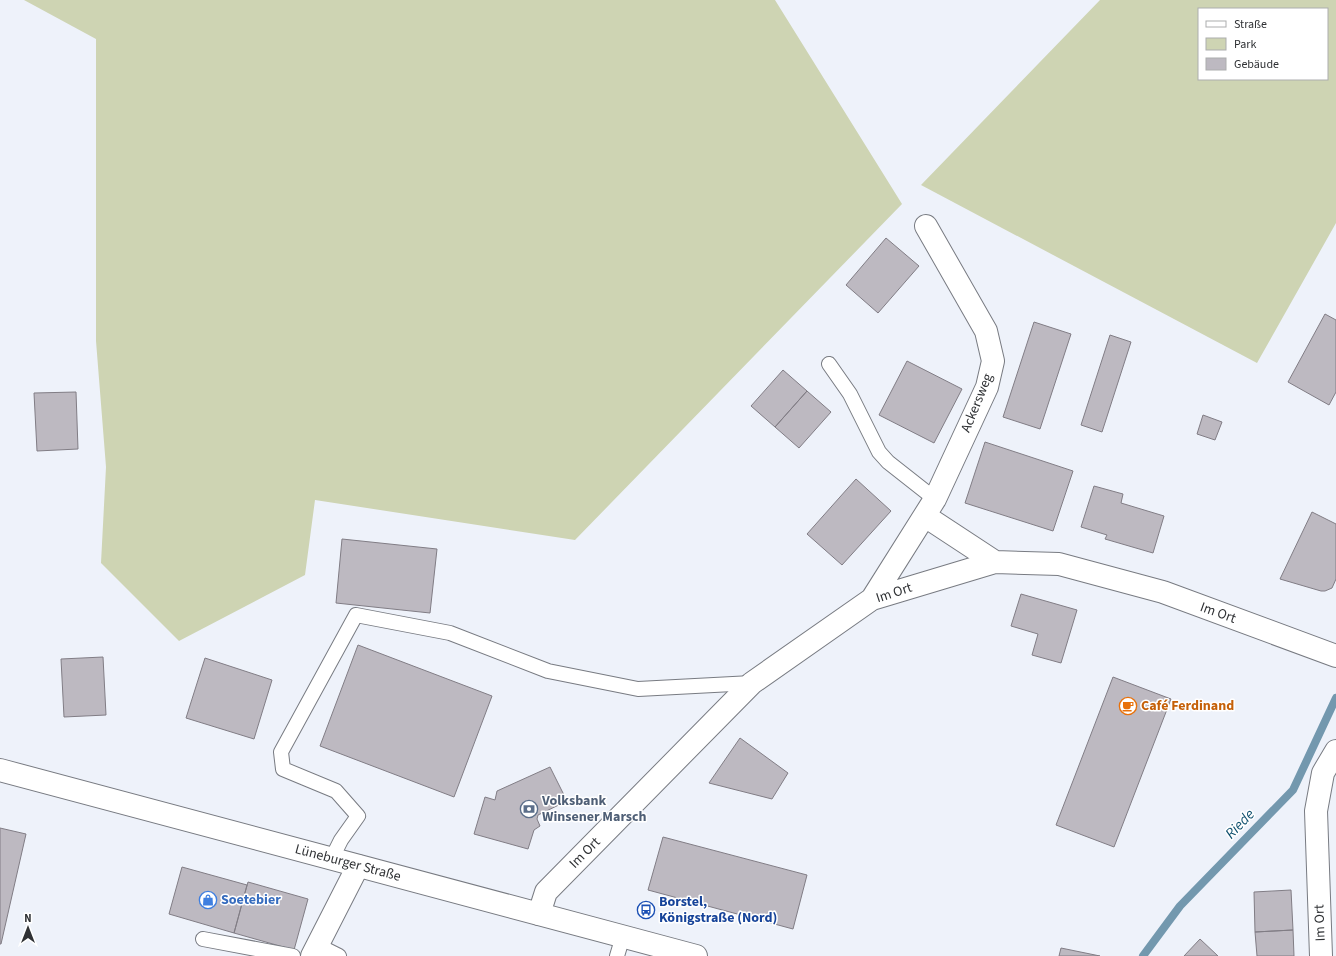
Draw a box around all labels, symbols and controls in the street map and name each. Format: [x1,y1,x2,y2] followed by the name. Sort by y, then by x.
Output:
[1198,8,1328,80] legend
[1234,16,1267,33] text: Straße
[1234,36,1256,53] text: Park
[1234,56,1279,73] text: Gebäude
[956,370,998,436] street label: Ackersweg
[873,578,915,608] street label: Im Ort
[1197,597,1239,629] street label: Im Ort
[1118,696,1138,716] cafe icon: Café Ferdinand
[1141,696,1234,716] place label: Café Ferdinand
[541,791,647,827] place label: Volksbank Winsener Marsch
[519,799,539,819] bank icon: Volksbank Winsener Marsch
[1221,804,1259,844] water label: Riede
[565,833,605,873] street label: Im Ort
[293,839,403,887] street label: Lüneburger Straße
[198,890,218,910] shop icon: Soetebier
[221,890,281,910] place label: Soetebier
[659,892,777,928] place label: Borstel, Königstraße (Nord)
[636,900,656,920] bus stop icon: Borstel, Königstraße (Nord)
[1309,904,1331,942] street label: Im Ort
[8,908,48,948] north arrow
[24,911,32,926] text: N

